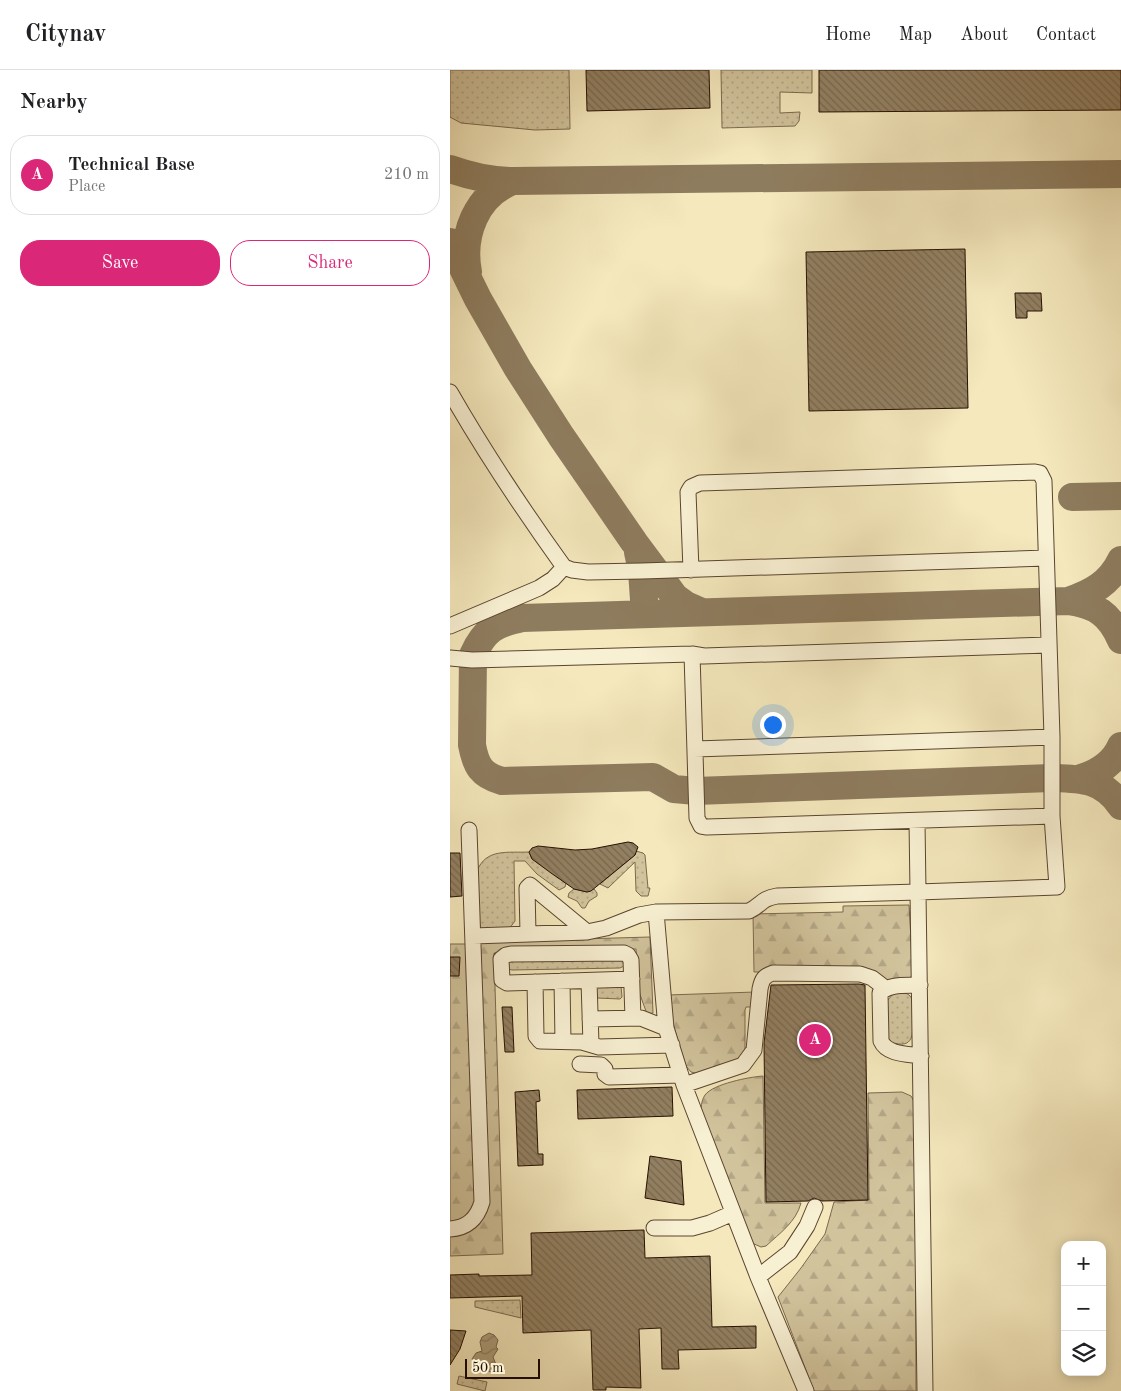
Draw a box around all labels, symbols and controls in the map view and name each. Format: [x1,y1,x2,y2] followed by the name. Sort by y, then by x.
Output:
[25,23,106,47] text: Citynav
[825,26,871,44] text: Home
[899,26,932,44] text: Map
[960,26,1008,44] text: About
[1036,26,1096,44] text: Contact
[20,92,88,113] text: Nearby
[68,156,195,175] text: Technical Base
[31,167,43,183] text: A
[384,167,429,183] text: 210 m
[68,179,105,195] text: Place
[20,240,220,286] button: Save
[230,240,430,286] button: Share
[760,712,786,738] your location
[799,1021,831,1059] pin: A
[1061,1241,1106,1376] map controls
[1061,1241,1106,1286] button: +
[1061,1286,1106,1331] button: −
[1061,1331,1106,1376] button: layers
[465,1356,540,1379] scale bar
[472,1361,503,1375] text: 50 m

